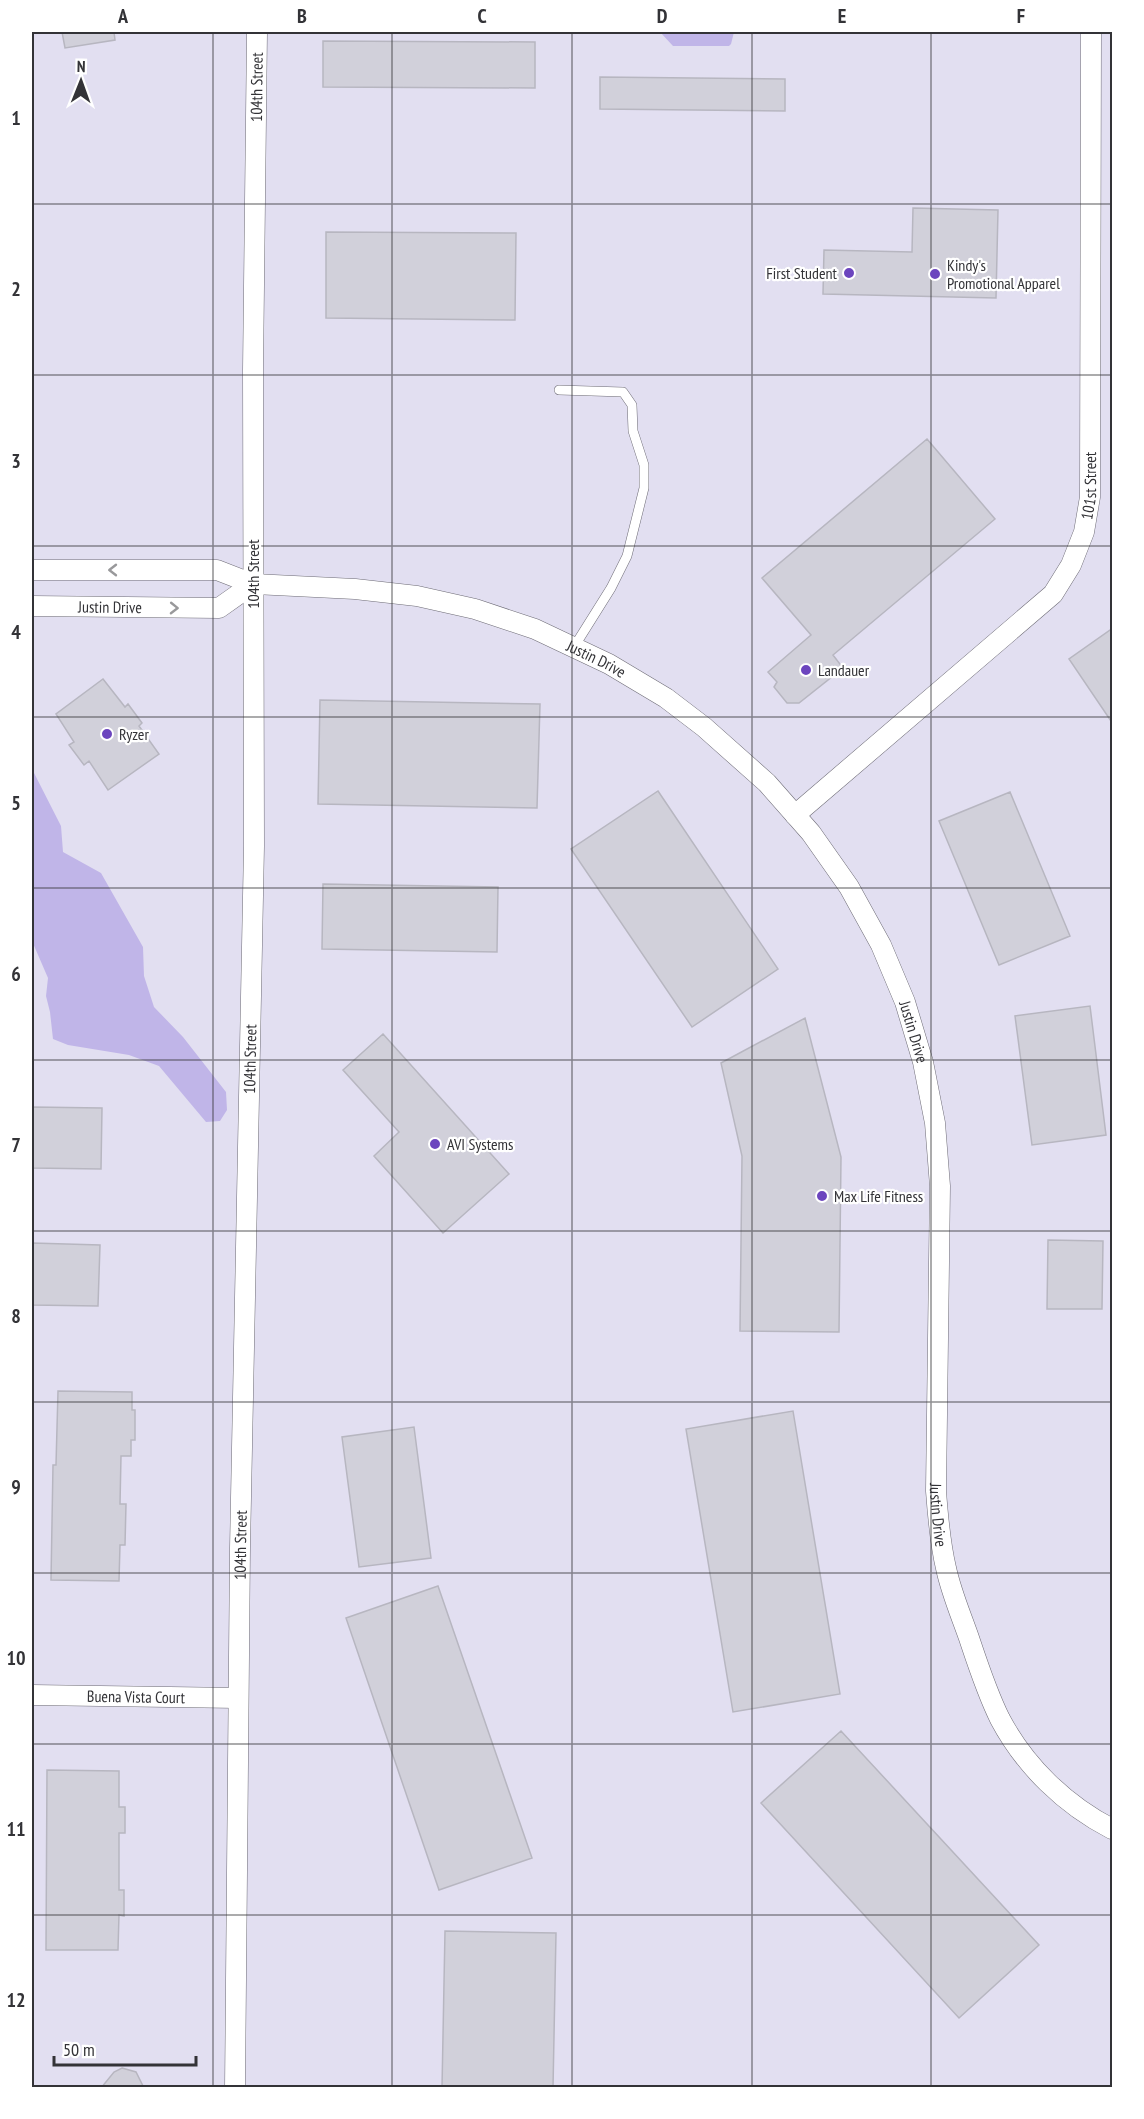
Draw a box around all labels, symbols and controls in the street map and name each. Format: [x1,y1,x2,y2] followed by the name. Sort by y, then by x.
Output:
[117,3,129,29] text: A
[297,3,307,29] text: B
[477,3,487,29] text: C
[657,3,668,29] text: D
[838,3,846,29] text: E
[1017,3,1025,29] text: F
[51,51,111,111] north arrow
[246,52,267,122] street label: 104th Street
[77,56,86,76] text: N
[11,105,21,131] text: 1
[947,255,1060,293] place label: Kindy's Promotional Apparel
[766,263,838,283] place label: First Student
[842,266,856,280] marker: First Student
[928,267,942,281] marker: Kindy's Promotional Apparel
[11,276,21,302] text: 2
[11,448,21,474] text: 3
[1076,451,1100,521] street label: 101st Street
[243,539,263,609] street label: 104th Street
[109,564,118,576] one-way arrow
[77,596,142,617] street label: Justin Drive
[169,602,178,614] one-way arrow
[11,619,21,645] text: 4
[563,635,630,682] street label: Justin Drive
[818,660,870,680] place label: Landauer
[799,663,813,677] marker: Landauer
[119,724,149,744] place label: Ryzer
[100,727,114,741] marker: Ryzer
[11,790,21,816] text: 5
[11,961,21,987] text: 6
[895,997,933,1065] street label: Justin Drive
[239,1024,260,1094] street label: 104th Street
[11,1132,21,1158] text: 7
[447,1134,513,1154] place label: AVI Systems
[428,1137,442,1151] marker: AVI Systems
[834,1186,923,1206] place label: Max Life Fitness
[815,1189,829,1203] marker: Max Life Fitness
[11,1303,21,1329] text: 8
[11,1474,21,1500] text: 9
[926,1482,952,1548] street label: Justin Drive
[230,1509,251,1580] street label: 104th Street
[6,1645,26,1671] text: 10
[87,1686,186,1707] street label: Buena Vista Court
[6,1816,26,1842] text: 11
[6,1987,26,2013] text: 12
[54,2029,196,2067] scale bar
[63,2038,95,2061] text: 50 m

